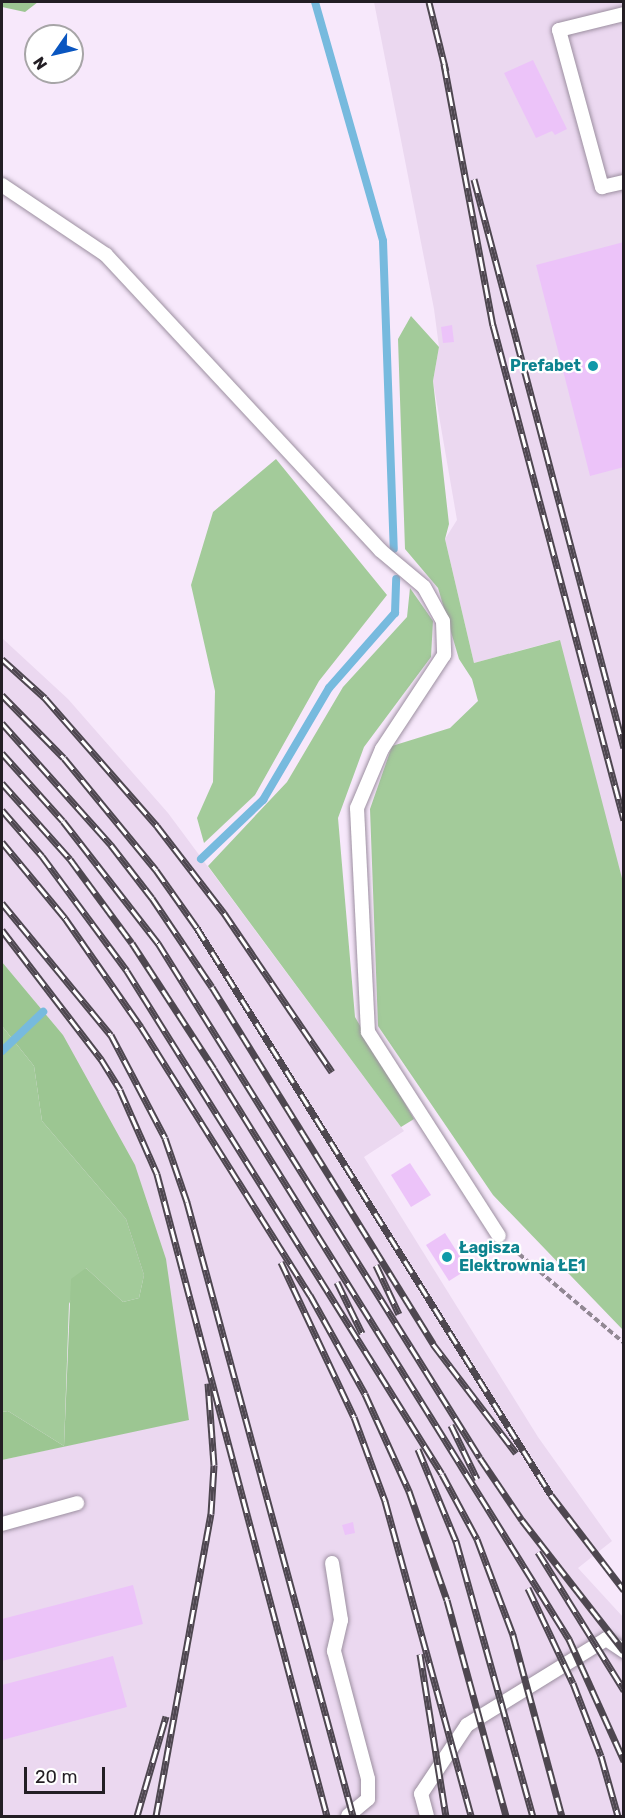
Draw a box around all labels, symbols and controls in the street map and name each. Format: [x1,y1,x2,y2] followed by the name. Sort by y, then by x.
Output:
[24,24,84,84] north arrow
[29,53,51,73] text: N
[510,356,581,376] place label: Prefabet
[586,359,600,373] marker: Prefabet
[459,1238,586,1276] place label: Łagisza Elektrownia ŁE1
[440,1250,454,1264] marker: Łagisza Elektrownia ŁE1
[27,1755,108,1793] scale bar
[35,1766,77,1788] text: 20 m

